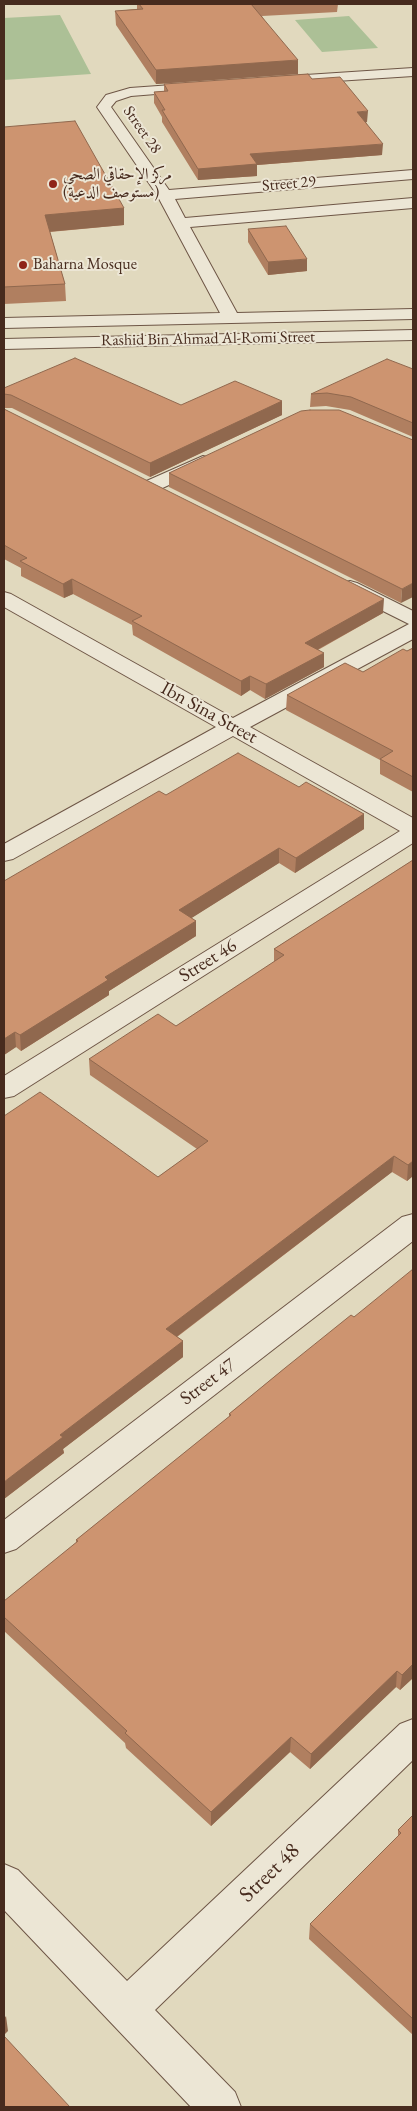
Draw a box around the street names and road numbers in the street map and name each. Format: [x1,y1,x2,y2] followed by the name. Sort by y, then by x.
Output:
[119,102,165,158] street label: Street 28
[261,172,317,196] street label: Street 29
[101,328,315,350] street label: Rashid Bin Ahmad Al-Romi Street
[157,677,261,749] street label: Ibn Sina Street
[175,934,241,988] street label: Street 46
[176,1354,240,1410] street label: Street 47
[234,1838,306,1908] street label: Street 48

